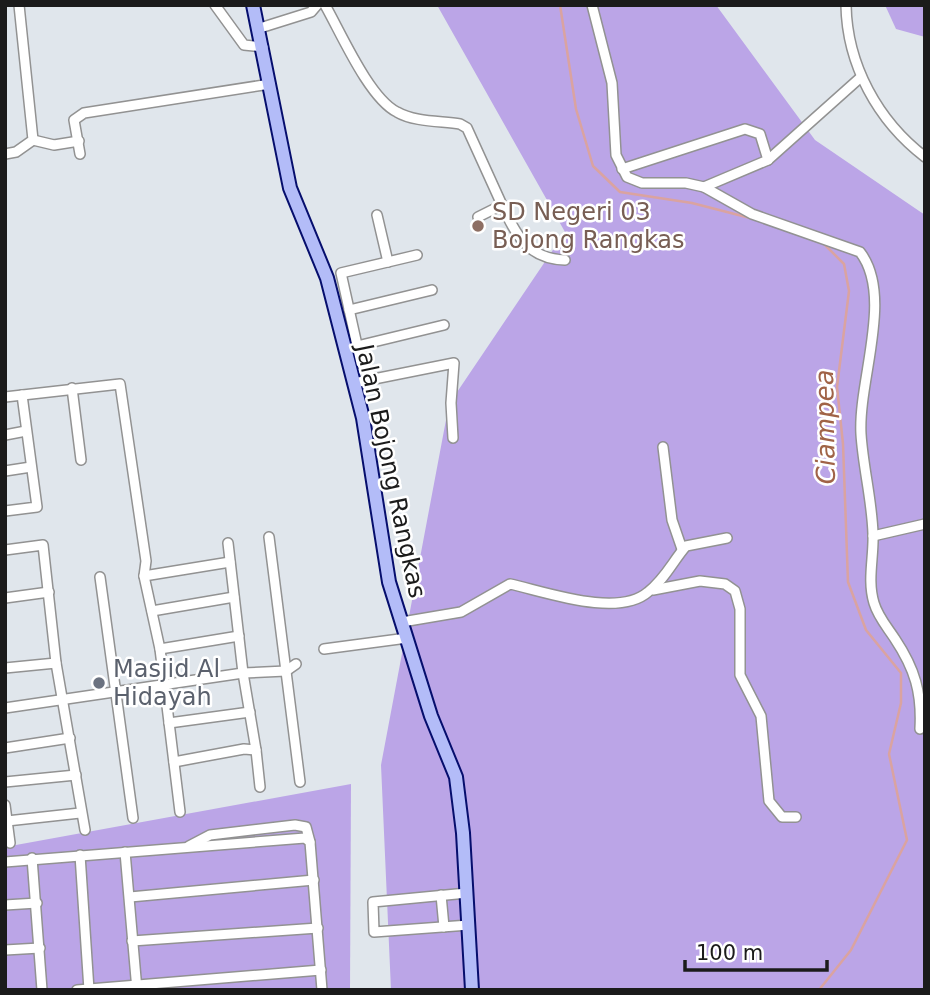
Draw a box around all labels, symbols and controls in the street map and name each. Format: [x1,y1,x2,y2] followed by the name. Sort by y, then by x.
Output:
[492,198,685,254] place label: SD Negeri 03 Bojong Rangkas
[470,218,486,234] marker: SD Negeri 03 Bojong Rangkas
[350,340,432,600] street label: Jalan Bojong Rangkas
[809,369,841,485] water label: Ciampea
[113,655,220,711] place label: Masjid Al Hidayah
[91,675,107,691] marker: Masjid Al Hidayah
[685,928,827,972] scale bar
[696,941,763,965] text: 100 m

